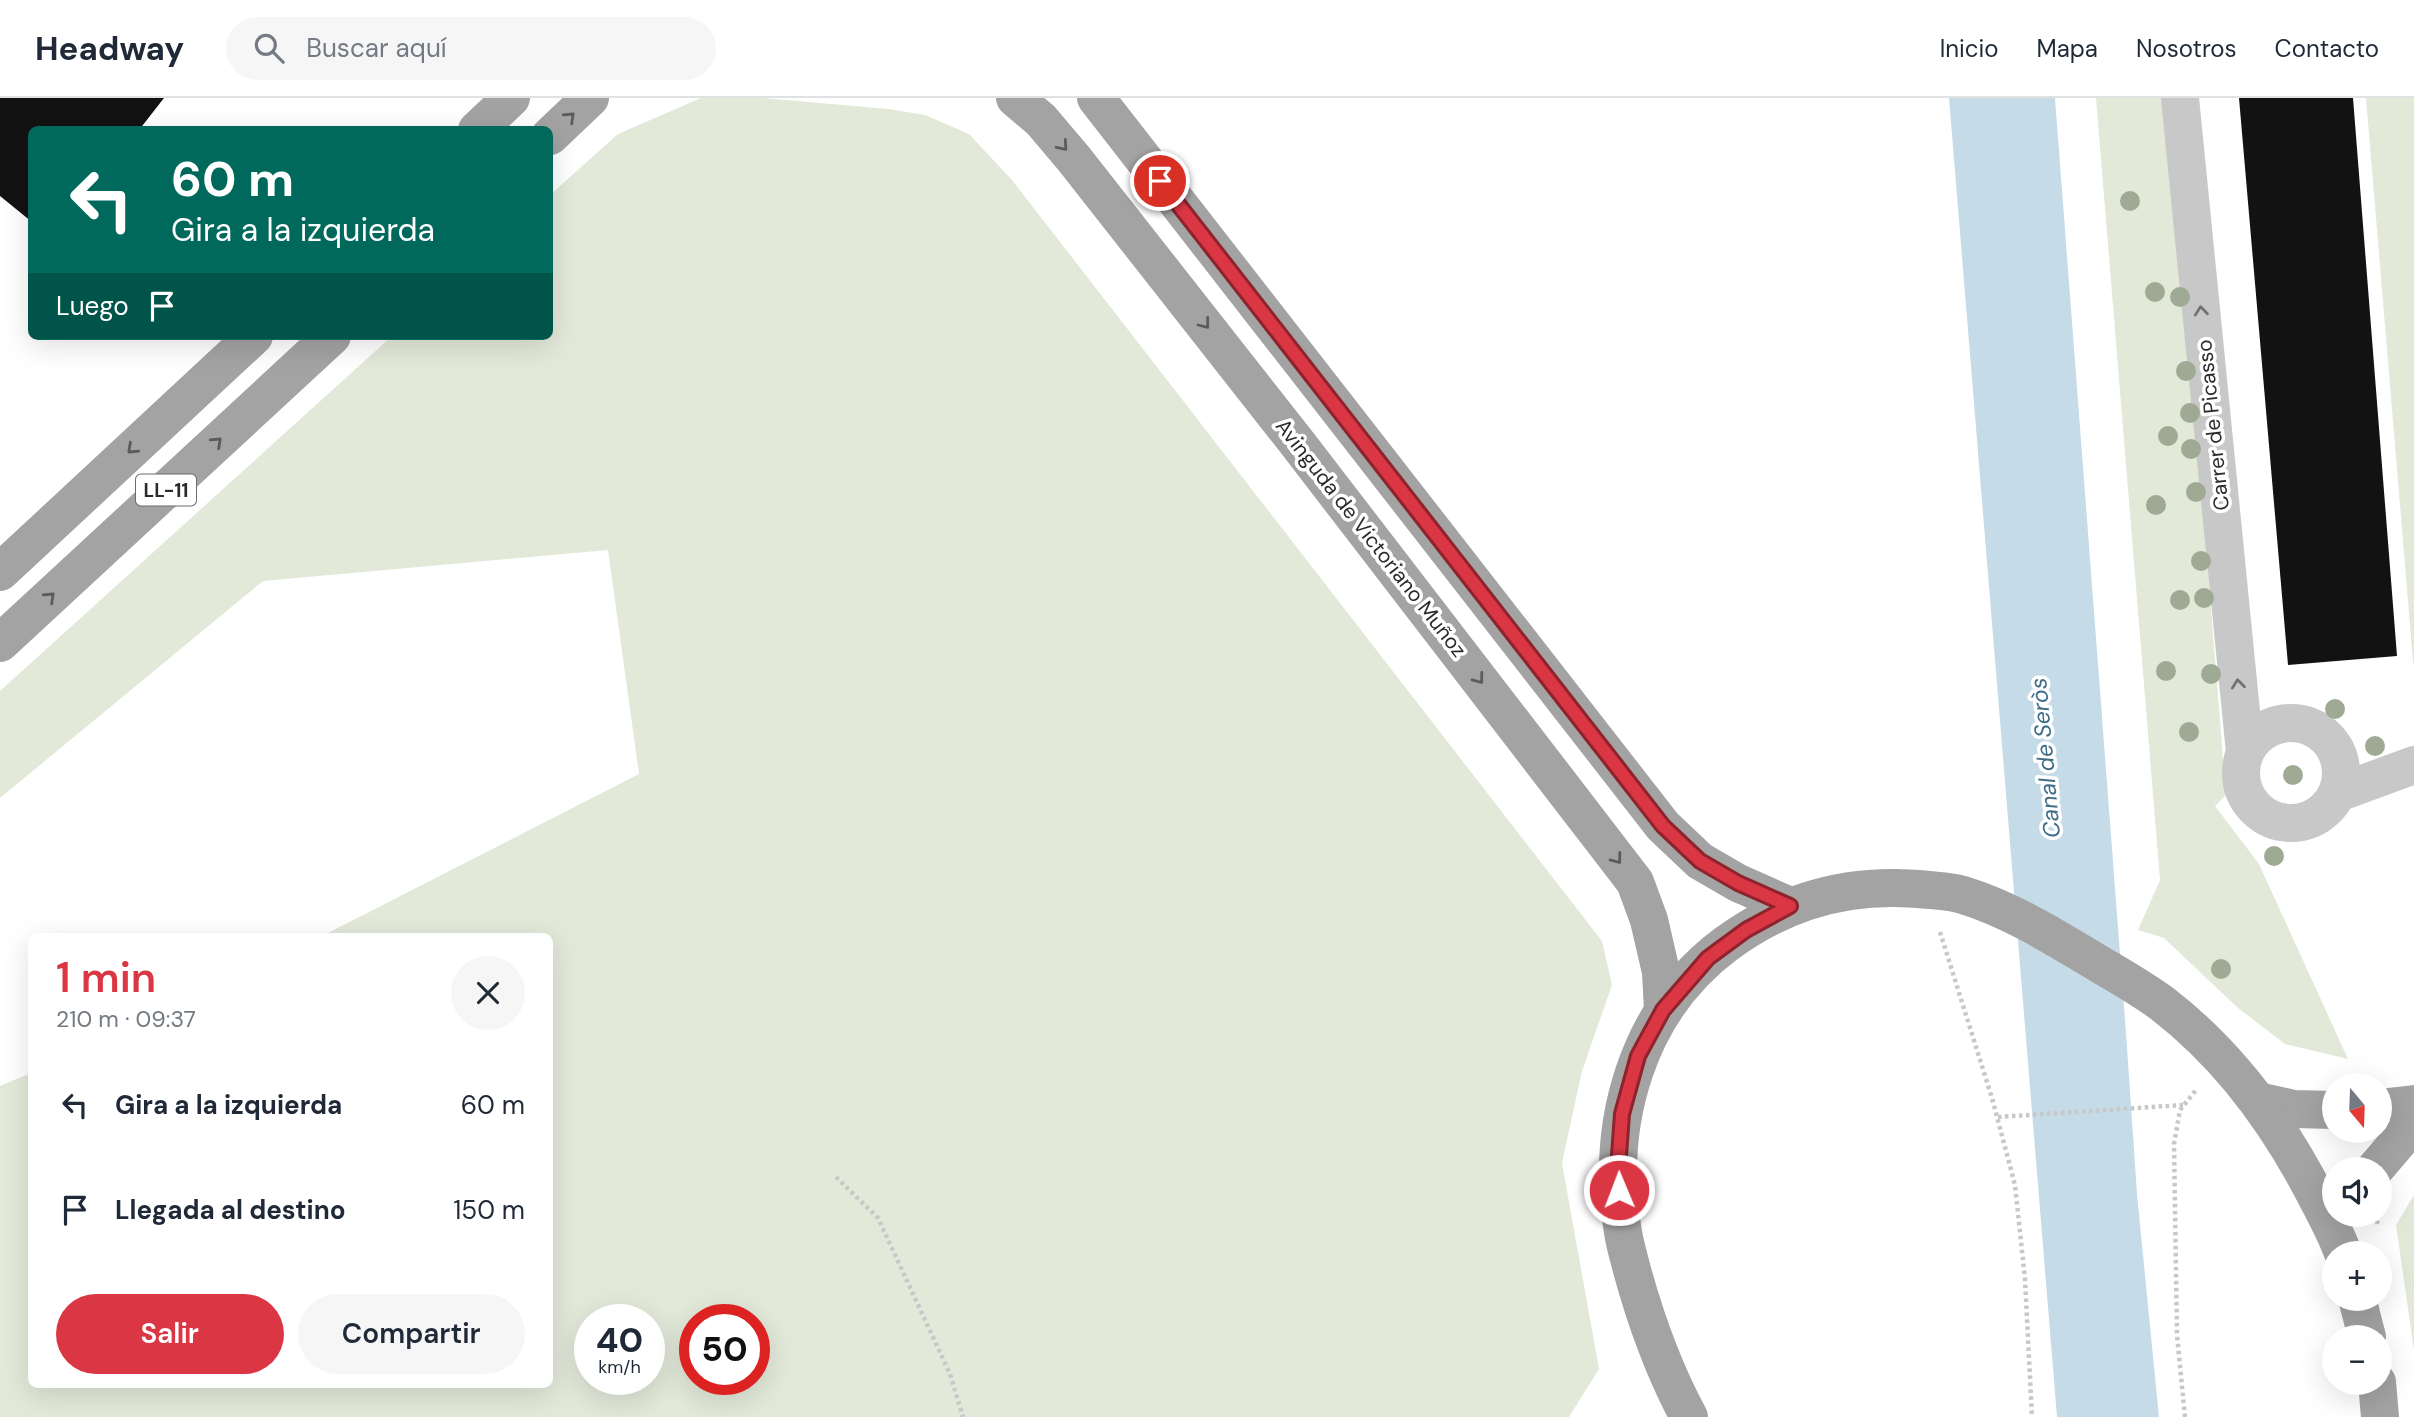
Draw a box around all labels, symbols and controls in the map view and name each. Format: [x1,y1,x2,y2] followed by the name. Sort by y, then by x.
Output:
[226,17,716,80] search box
[35,27,184,70] text: Headway
[250,29,288,67] icon: search
[306,31,447,65] text: Buscar aquí
[1940,33,1999,64] text: Inicio
[2037,33,2098,64] text: Mapa
[2136,33,2237,64] text: Nosotros
[2275,33,2379,64] text: Contacto
[562,113,575,125] one-way arrow
[1055,138,1067,151] one-way arrow
[171,147,294,211] text: 60 m
[1130,151,1190,211] pin
[56,154,147,245] icon: left
[1141,162,1179,200] icon: arrive
[171,209,435,251] text: Gira a la izquierda
[143,287,181,325] icon: arrive
[56,289,129,323] text: Luego
[2194,306,2209,317] one-way arrow
[1196,317,1209,329] one-way arrow
[2190,338,2236,512] street label: Carrer de Picasso
[1269,413,1473,663] street label: Avinguda de Victoriano Muñoz
[209,438,222,451] one-way arrow
[127,441,140,453] one-way arrow
[136,474,196,506] road number: LL-11
[42,593,55,605] one-way arrow
[1470,671,1483,683] one-way arrow
[2023,677,2067,839] water label: Canal de Seròs
[2231,678,2246,690] one-way arrow
[1609,851,1622,864] one-way arrow
[56,950,156,1005] text: 1 min
[451,956,525,1030] button: close
[56,1004,196,1034] text: 210 m · 09:37
[2322,1073,2392,1143] north arrow
[2322,1073,2392,1395] map controls
[56,1086,94,1124] icon: left
[115,1088,342,1122] text: Gira a la izquierda
[461,1088,525,1122] text: 60 m
[1582,1153,1656,1227] position arrow
[2322,1157,2392,1227] button: sound
[56,1191,94,1229] icon: arrive
[115,1193,346,1227] text: Llegada al destino
[453,1193,525,1227] text: 150 m
[2322,1241,2392,1311] button: +
[56,1294,284,1374] button: Salir
[298,1294,525,1374] button: Compartir
[679,1304,770,1395] speed limit sign: 50
[596,1317,643,1363] text: 40
[2322,1325,2392,1395] button: −
[598,1355,641,1379] text: km/h

